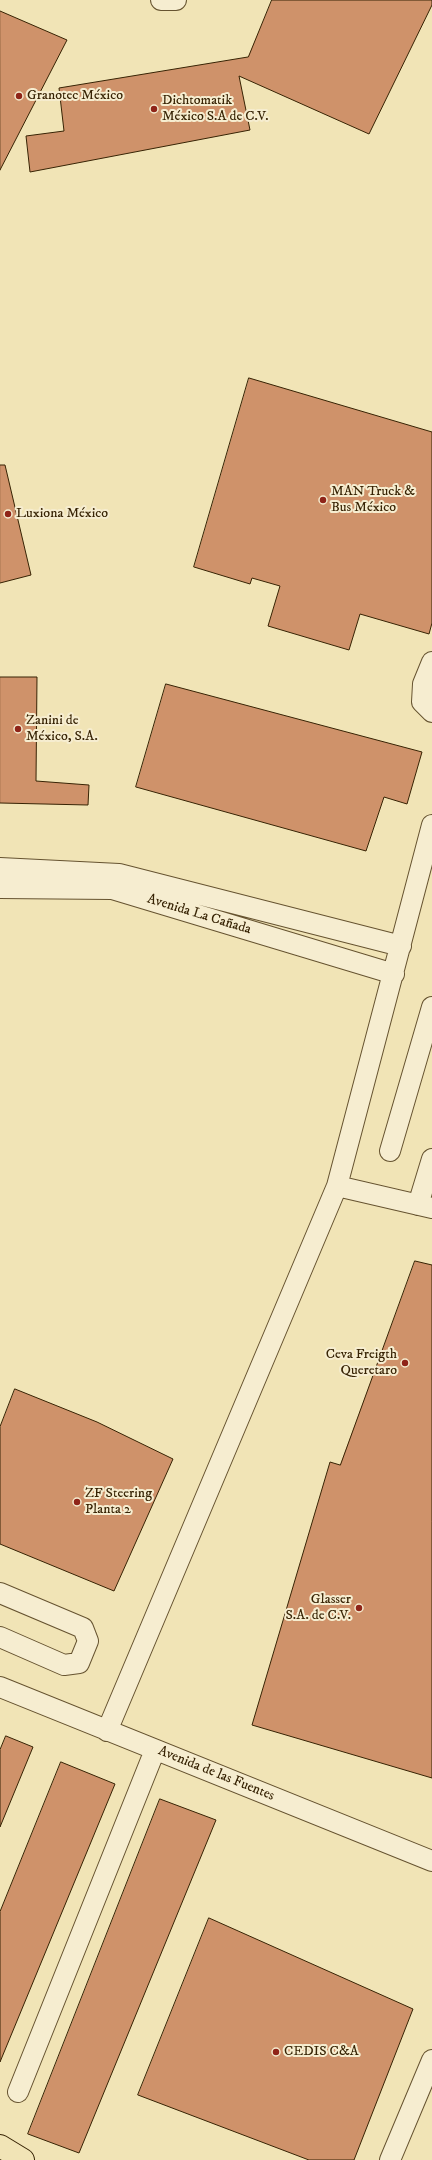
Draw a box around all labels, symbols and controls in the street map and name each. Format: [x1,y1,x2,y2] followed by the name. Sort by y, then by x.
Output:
[27,88,123,104] place label: Granotec México
[14,91,24,101] marker: Granotec México
[162,93,269,126] place label: Dichtomatik México S.A de C.V.
[149,104,159,114] marker: Dichtomatik México S.A de C.V.
[331,484,415,516] place label: MAN Truck & Bus México
[318,495,328,505] marker: MAN Truck & Bus México
[16,506,108,522] place label: Luxiona México
[3,509,13,519] marker: Luxiona México
[26,713,98,746] place label: Zanini de México, S.A.
[13,724,23,734] marker: Zanini de México, S.A.
[145,891,253,939] street label: Avenida La Cañada
[326,1347,397,1380] place label: Ceva Freigth Queretaro
[400,1358,410,1368] marker: Ceva Freigth Queretaro
[85,1486,152,1518] place label: ZF Steering Planta 2
[72,1497,82,1507] marker: ZF Steering Planta 2
[285,1592,351,1624] place label: Glasser S.A. de C.V.
[354,1603,364,1613] marker: Glasser S.A. de C.V.
[155,1743,277,1805] street label: Avenida de las Fuentes
[284,2044,359,2060] place label: CEDIS C&A
[271,2047,281,2057] marker: CEDIS C&A

